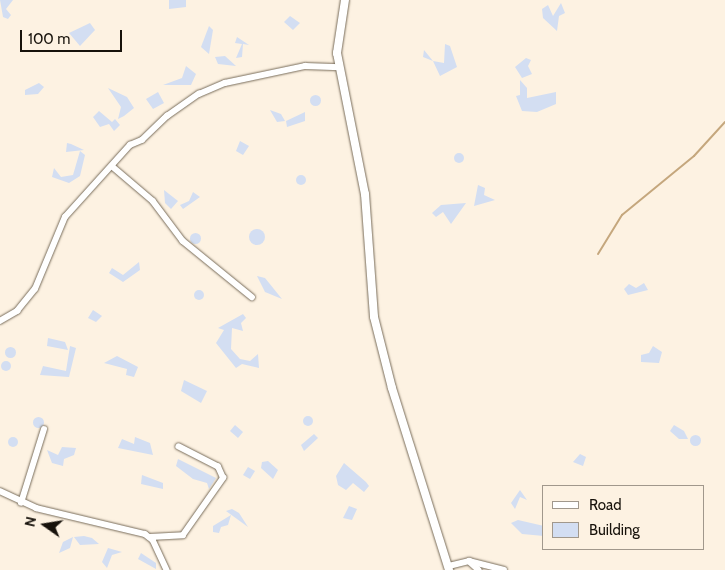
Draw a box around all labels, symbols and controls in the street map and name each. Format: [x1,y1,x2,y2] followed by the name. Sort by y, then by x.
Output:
[22,20,125,52] scale bar
[28,30,70,48] text: 100 m
[542,485,705,550] legend
[589,496,622,514] text: Road
[20,500,70,550] north arrow
[21,515,40,528] text: N
[589,521,640,539] text: Building

